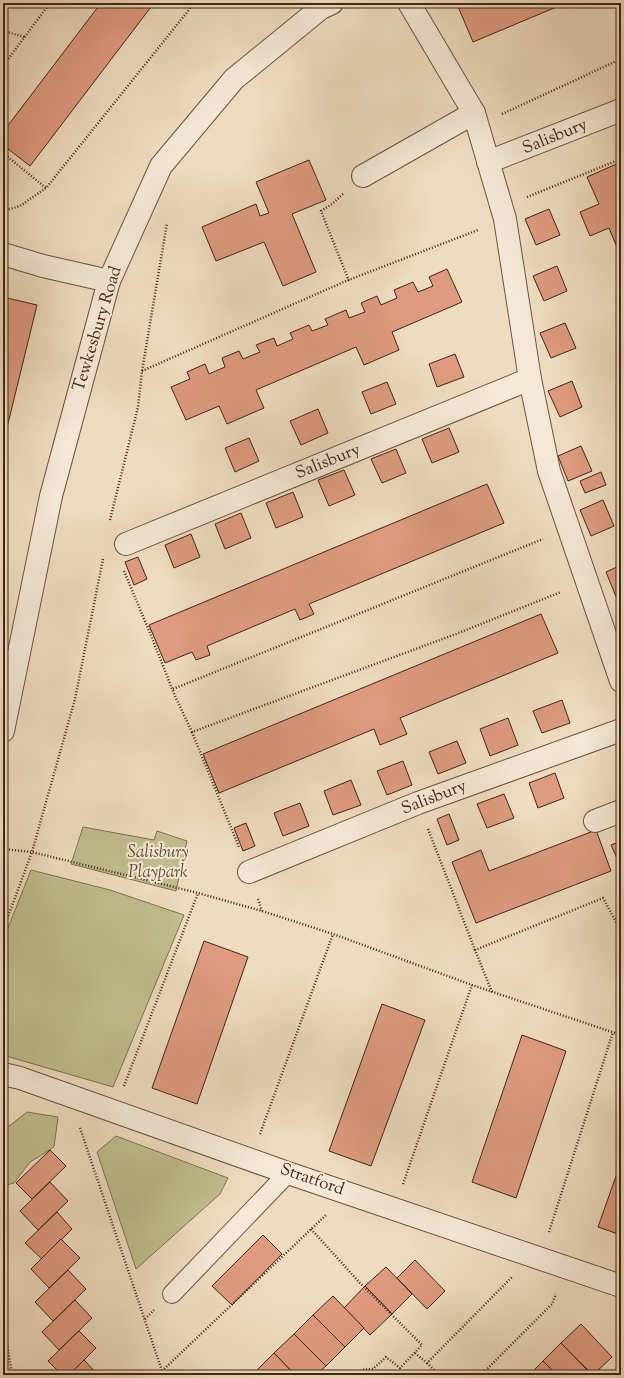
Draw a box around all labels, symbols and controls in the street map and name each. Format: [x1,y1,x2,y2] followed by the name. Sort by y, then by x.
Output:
[519,113,592,161] street label: Salisbury
[68,263,129,395] street label: Tewkesbury Road
[292,438,365,486] street label: Salisbury
[398,774,471,821] street label: Salisbury
[128,841,188,885] park label: Salisbury Playpark
[277,1158,348,1202] street label: Stratford

